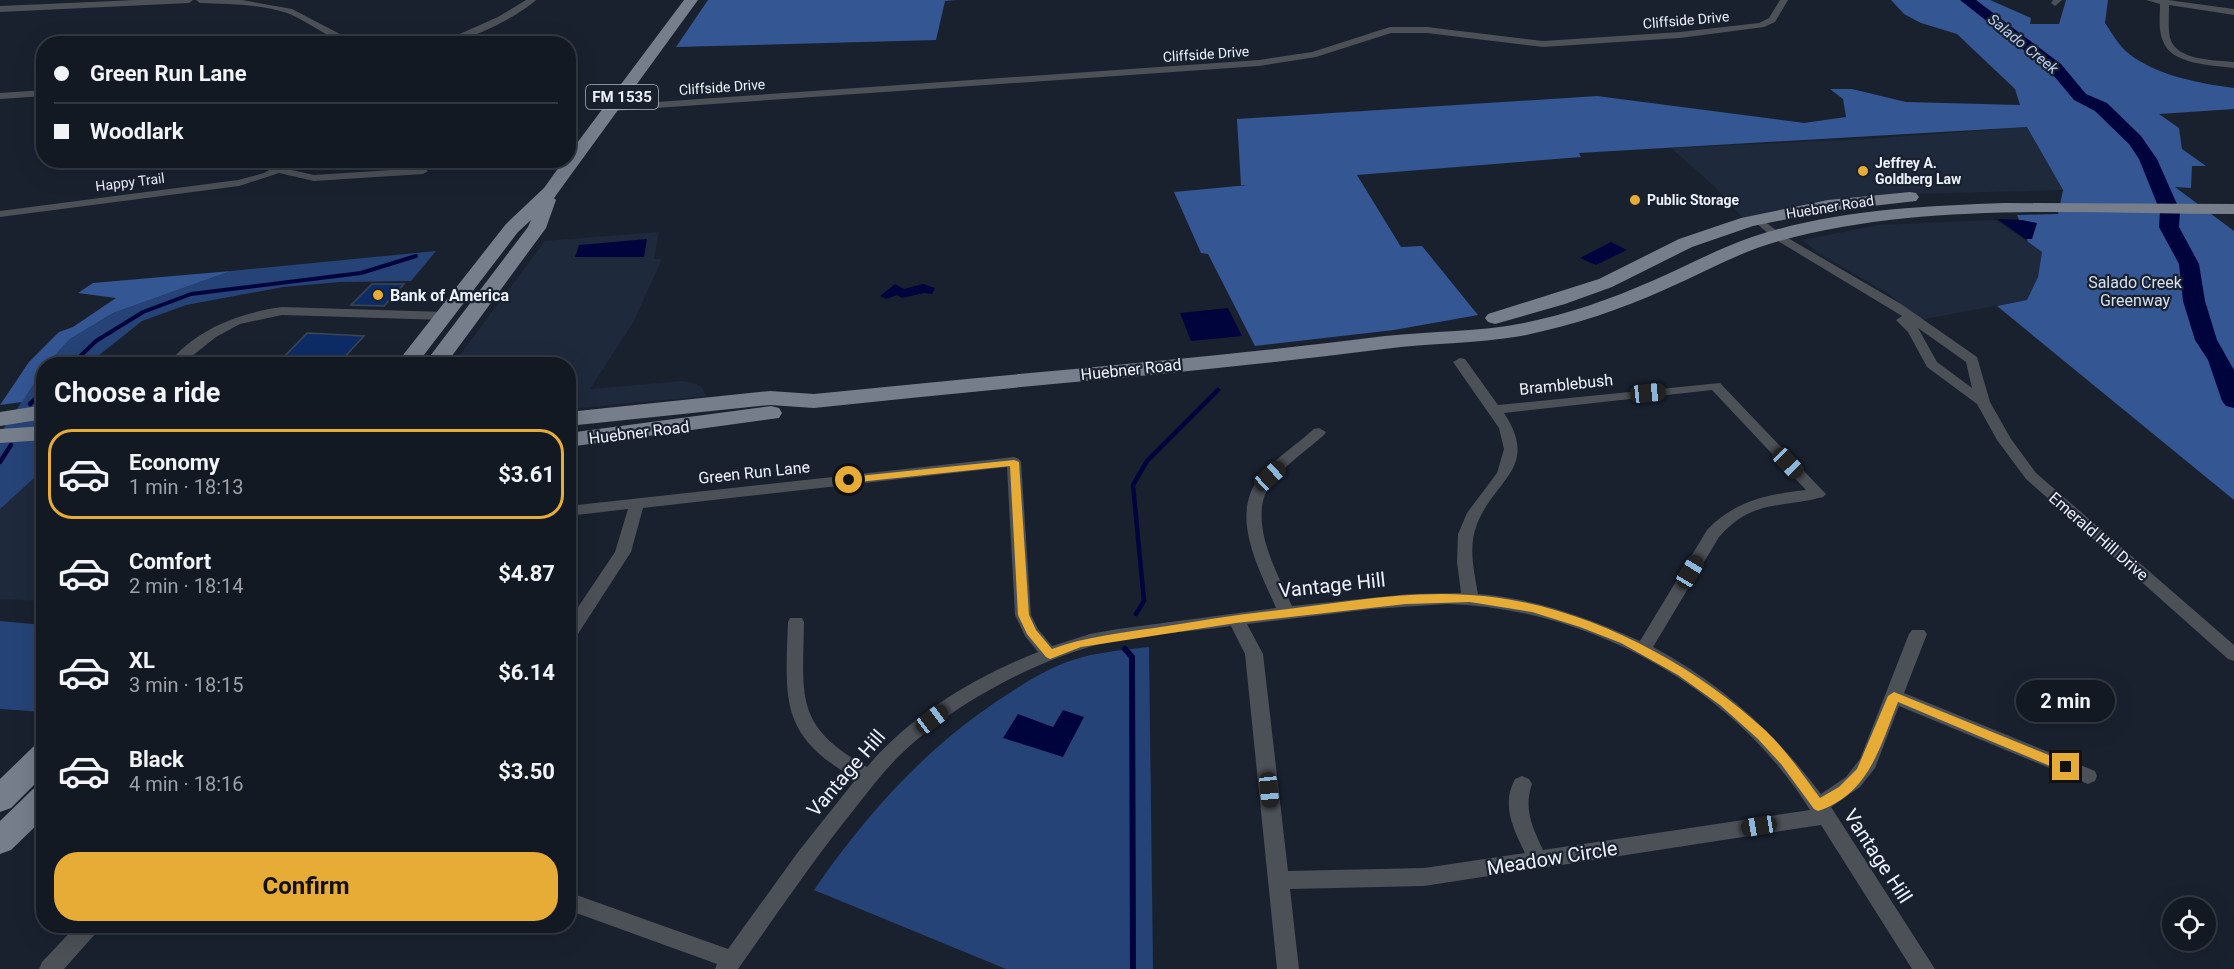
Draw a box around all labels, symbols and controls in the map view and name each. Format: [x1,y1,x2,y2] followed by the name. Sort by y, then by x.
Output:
[1642,8,1730,32] street label: Cliffside Drive
[1984,10,2062,78] water label: Salado Creek
[1162,43,1250,65] street label: Cliffside Drive
[90,61,247,86] text: Green Run Lane
[678,76,766,98] street label: Cliffside Drive
[586,85,658,109] road number: FM 1535
[90,119,184,144] text: Woodlark
[1875,155,1962,187] place label: Jeffrey A. Goldberg Law
[1856,164,1870,178] marker: Jeffrey A. Goldberg Law
[94,170,166,194] street label: Happy Trail
[1647,192,1739,208] place label: Public Storage
[1785,192,1875,222] street label: Huebner Road
[1628,193,1642,207] marker: Public Storage
[2088,273,2183,310] park label: Salado Creek Greenway
[390,286,509,305] place label: Bank of America
[371,288,385,302] marker: Bank of America
[1080,355,1182,384] street label: Huebner Road
[1518,370,1614,399] street label: Bramblebush
[54,377,220,409] text: Choose a ride
[1629,382,1667,404] car
[588,417,690,448] street label: Huebner Road
[1769,444,1807,482] car
[57,447,111,501] icon: car
[129,450,220,475] text: Economy
[697,457,811,488] street label: Green Run Lane
[1251,457,1289,495] car
[498,462,555,487] text: $3.61
[835,466,862,493] route start
[129,475,244,499] text: 1 min · 18:13
[2045,488,2152,585] street label: Emerald Hill Drive
[57,546,111,600] icon: car
[129,549,211,574] text: Comfort
[1673,552,1707,592] car
[498,561,555,586] text: $4.87
[1277,567,1387,603] street label: Vantage Hill
[129,574,244,598] text: 2 min · 18:14
[57,645,111,699] icon: car
[129,648,155,673] text: XL
[498,660,555,685] text: $6.14
[129,673,244,697] text: 3 min · 18:15
[2016,680,2116,722] callout: 2 min
[2040,689,2091,713] text: 2 min
[912,701,952,737] car
[802,725,890,821] street label: Vantage Hill
[57,744,111,798] icon: car
[129,747,184,772] text: Black
[2052,753,2079,780] route end
[498,759,555,784] text: $3.50
[1258,771,1280,809] car
[129,772,244,796] text: 4 min · 18:16
[1839,804,1917,908] street label: Vantage Hill
[1740,814,1778,838] car
[1485,836,1619,880] street label: Meadow Circle
[54,852,558,921] button: Confirm
[2162,897,2216,951] map controls
[2162,897,2216,951] button: locate

